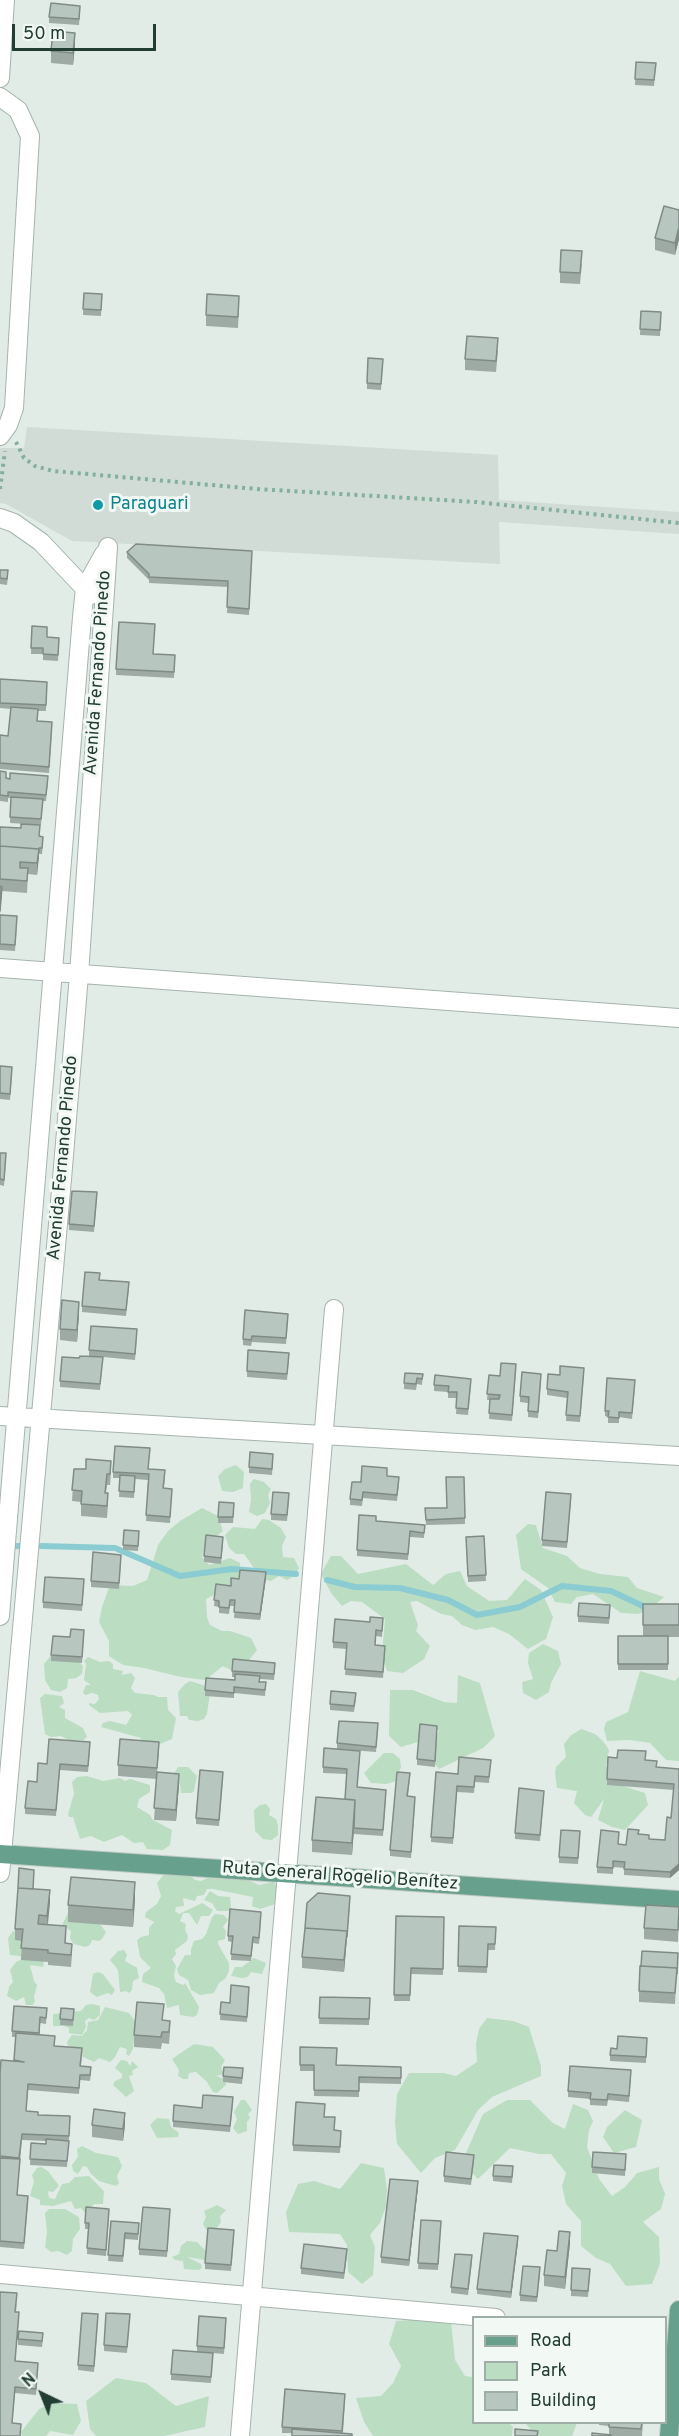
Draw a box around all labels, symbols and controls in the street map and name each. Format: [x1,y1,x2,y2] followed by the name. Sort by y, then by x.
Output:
[15,12,159,50] scale bar
[23,23,65,46] text: 50 m
[110,494,189,516] place label: Paraguari
[91,498,105,512] marker: Paraguari
[81,570,117,776] street label: Avenida Fernando Pinedo
[44,1055,84,1261] street label: Avenida Fernando Pinedo
[221,1858,459,1896] street label: Ruta General Rogelio Benítez
[472,2316,667,2424] legend
[530,2330,572,2353] text: Road
[530,2360,567,2383] text: Park
[12,2364,72,2424] north arrow
[19,2370,41,2392] text: N
[530,2390,596,2413] text: Building

